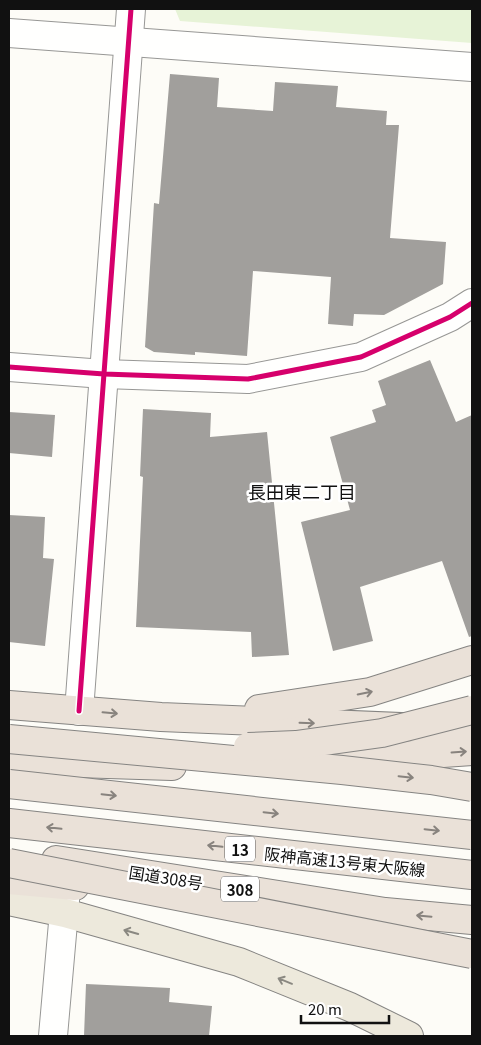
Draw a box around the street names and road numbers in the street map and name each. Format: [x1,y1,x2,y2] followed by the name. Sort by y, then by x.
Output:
[225,836,255,862] road number: 13
[263,841,427,881] street label: 阪神高速13号東大阪線
[127,859,205,895] street label: 国道308号
[221,876,259,902] road number: 308

